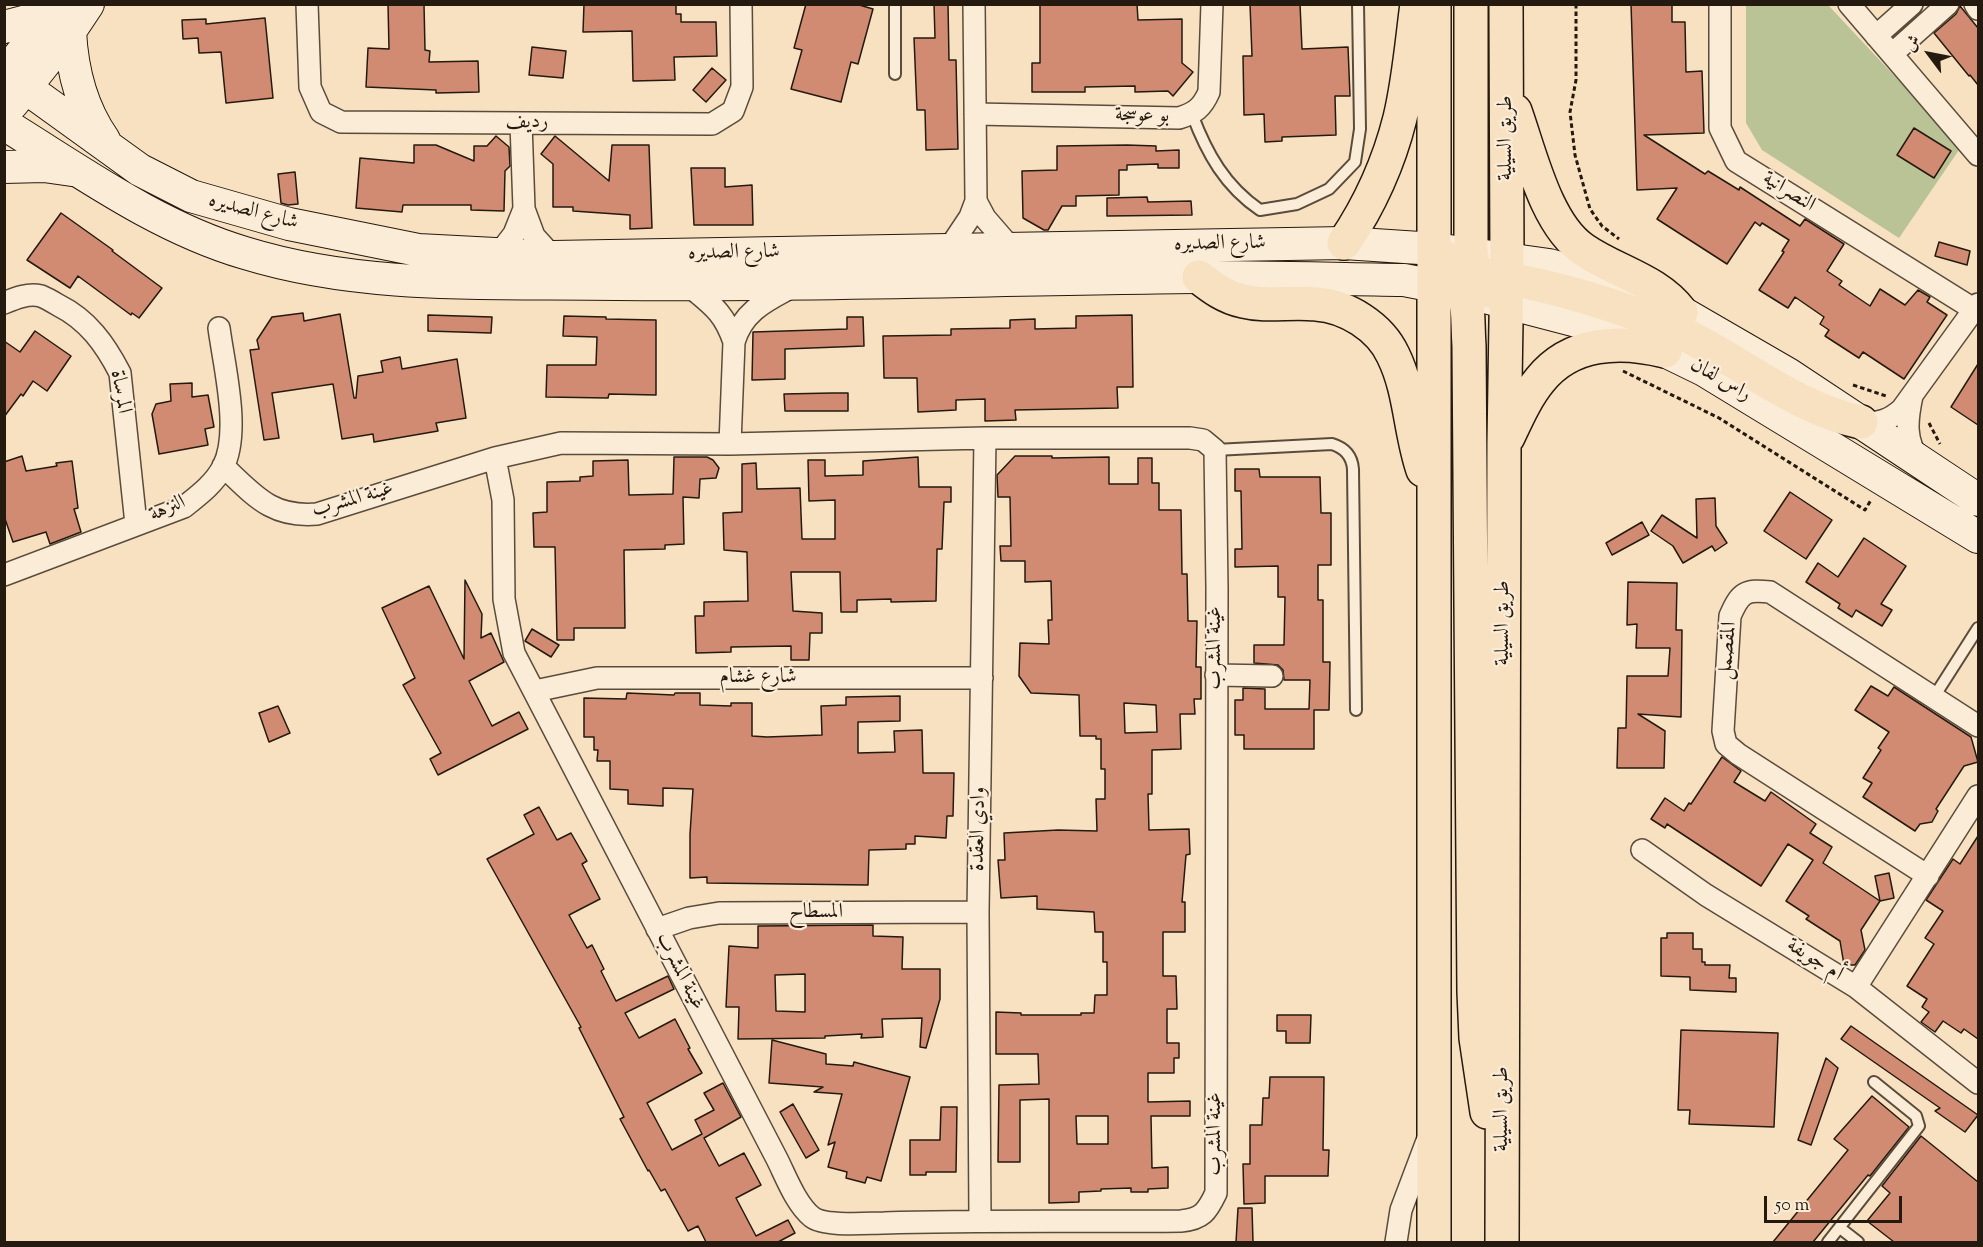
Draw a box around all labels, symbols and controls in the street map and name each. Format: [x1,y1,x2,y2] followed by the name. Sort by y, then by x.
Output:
[1899,24,1959,84] north arrow
[1899,31,1927,57] text: ش
[1494,95,1520,181] street label: طريق السيلية
[1114,104,1170,130] street label: بو عوسجة
[506,110,548,136] street label: رديف
[1757,167,1819,219] street label: النصرانية
[205,189,301,237] street label: شارع الصديره
[1174,232,1266,258] street label: شارع الصديره
[688,241,780,267] street label: شارع الصديره
[1685,353,1755,409] street label: راس لفان
[103,368,135,416] street label: المرساة
[309,477,397,525] street label: غينة المشرب
[146,491,190,529] street label: النزهة
[1491,580,1517,666] street label: طريق السيلية
[1203,606,1229,690] street label: غينة المشرب
[1714,621,1744,681] street label: المقصمل
[719,665,797,691] street label: شارع غشام
[967,787,993,871] street label: وادي العقدة
[789,900,843,926] street label: المسطاح
[649,929,709,1015] street label: غينة المشرب
[1781,934,1847,988] street label: أم جويفة
[1490,1066,1516,1152] street label: طريق السيلية
[1203,1092,1229,1176] street label: غينة المشرب
[1767,1184,1905,1222] scale bar
[1775,1193,1809,1219] text: 50 m

